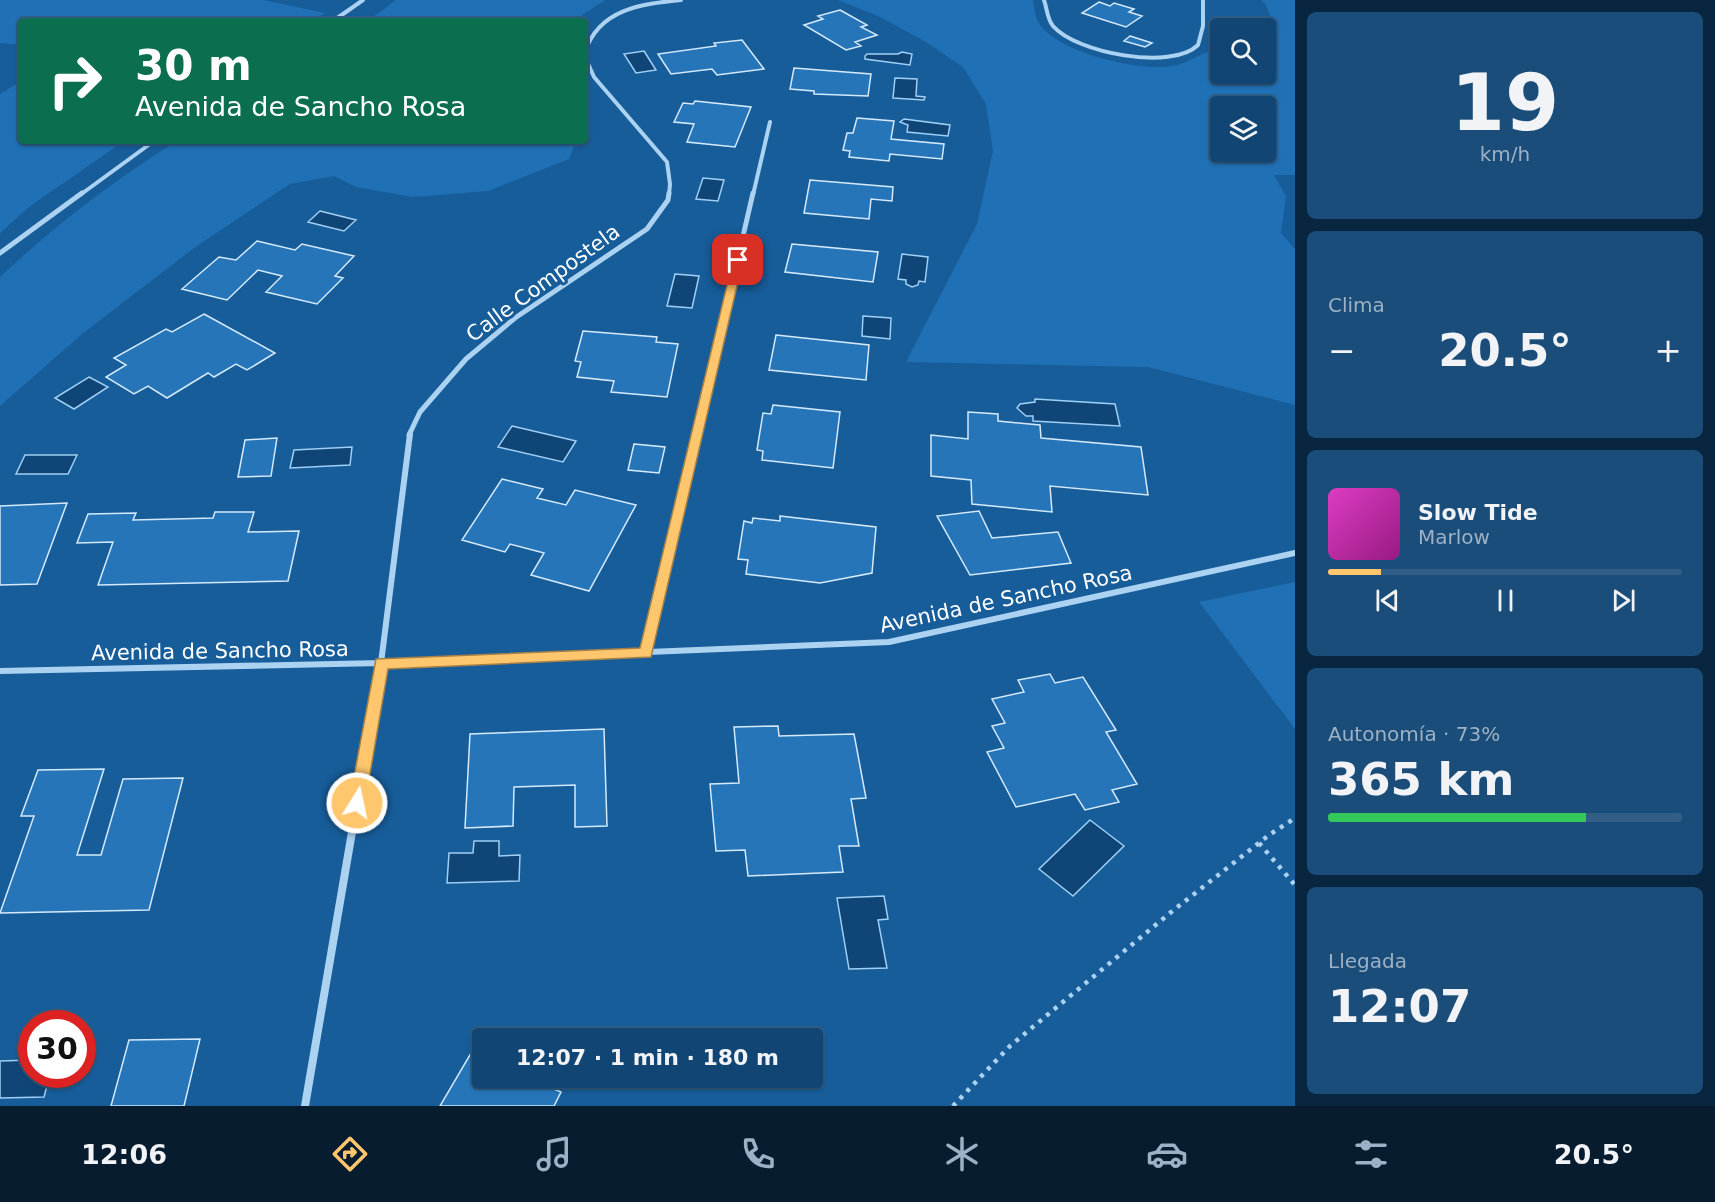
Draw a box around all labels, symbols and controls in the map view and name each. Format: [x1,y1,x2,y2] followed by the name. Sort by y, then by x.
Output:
[1210,18,1276,162] map controls
[1210,18,1276,84] button: search
[135,41,252,90] text: 30 m
[36,42,114,120] icon: right
[1451,58,1559,148] text: 19
[135,91,466,122] text: Avenida de Sancho Rosa
[1210,96,1276,162] button: layers
[1480,142,1530,166] text: km/h
[462,219,624,347] street label: Calle Compostela
[712,234,763,285] pin
[721,243,754,276] icon: arrive
[1328,293,1385,317] text: Clima
[1438,324,1572,377] text: 20.5°
[1328,331,1356,370] text: −
[1654,331,1682,370] text: +
[1418,500,1538,525] text: Slow Tide
[1418,525,1490,549] text: Marlow
[878,560,1134,638] street label: Avenida de Sancho Rosa
[1371,584,1404,617] icon: previous
[1489,584,1522,617] icon: pause
[1607,584,1640,617] icon: next
[91,637,349,665] street label: Avenida de Sancho Rosa
[1328,722,1500,746] text: Autonomía · 73%
[1328,753,1514,806] text: 365 km
[325,771,389,835] position arrow
[1328,949,1407,973] text: Llegada
[1328,980,1471,1033] text: 12:07
[18,1010,96,1088] speed limit sign: 30
[516,1045,779,1070] text: 12:07 · 1 min · 180 m
[329,1133,371,1175] icon: directions
[533,1133,575,1175] icon: music
[737,1133,779,1175] icon: phone
[941,1133,983,1175] icon: climate
[1146,1133,1188,1175] icon: car
[1350,1133,1392,1175] icon: filters
[81,1139,167,1170] text: 12:06
[1554,1139,1634,1170] text: 20.5°

